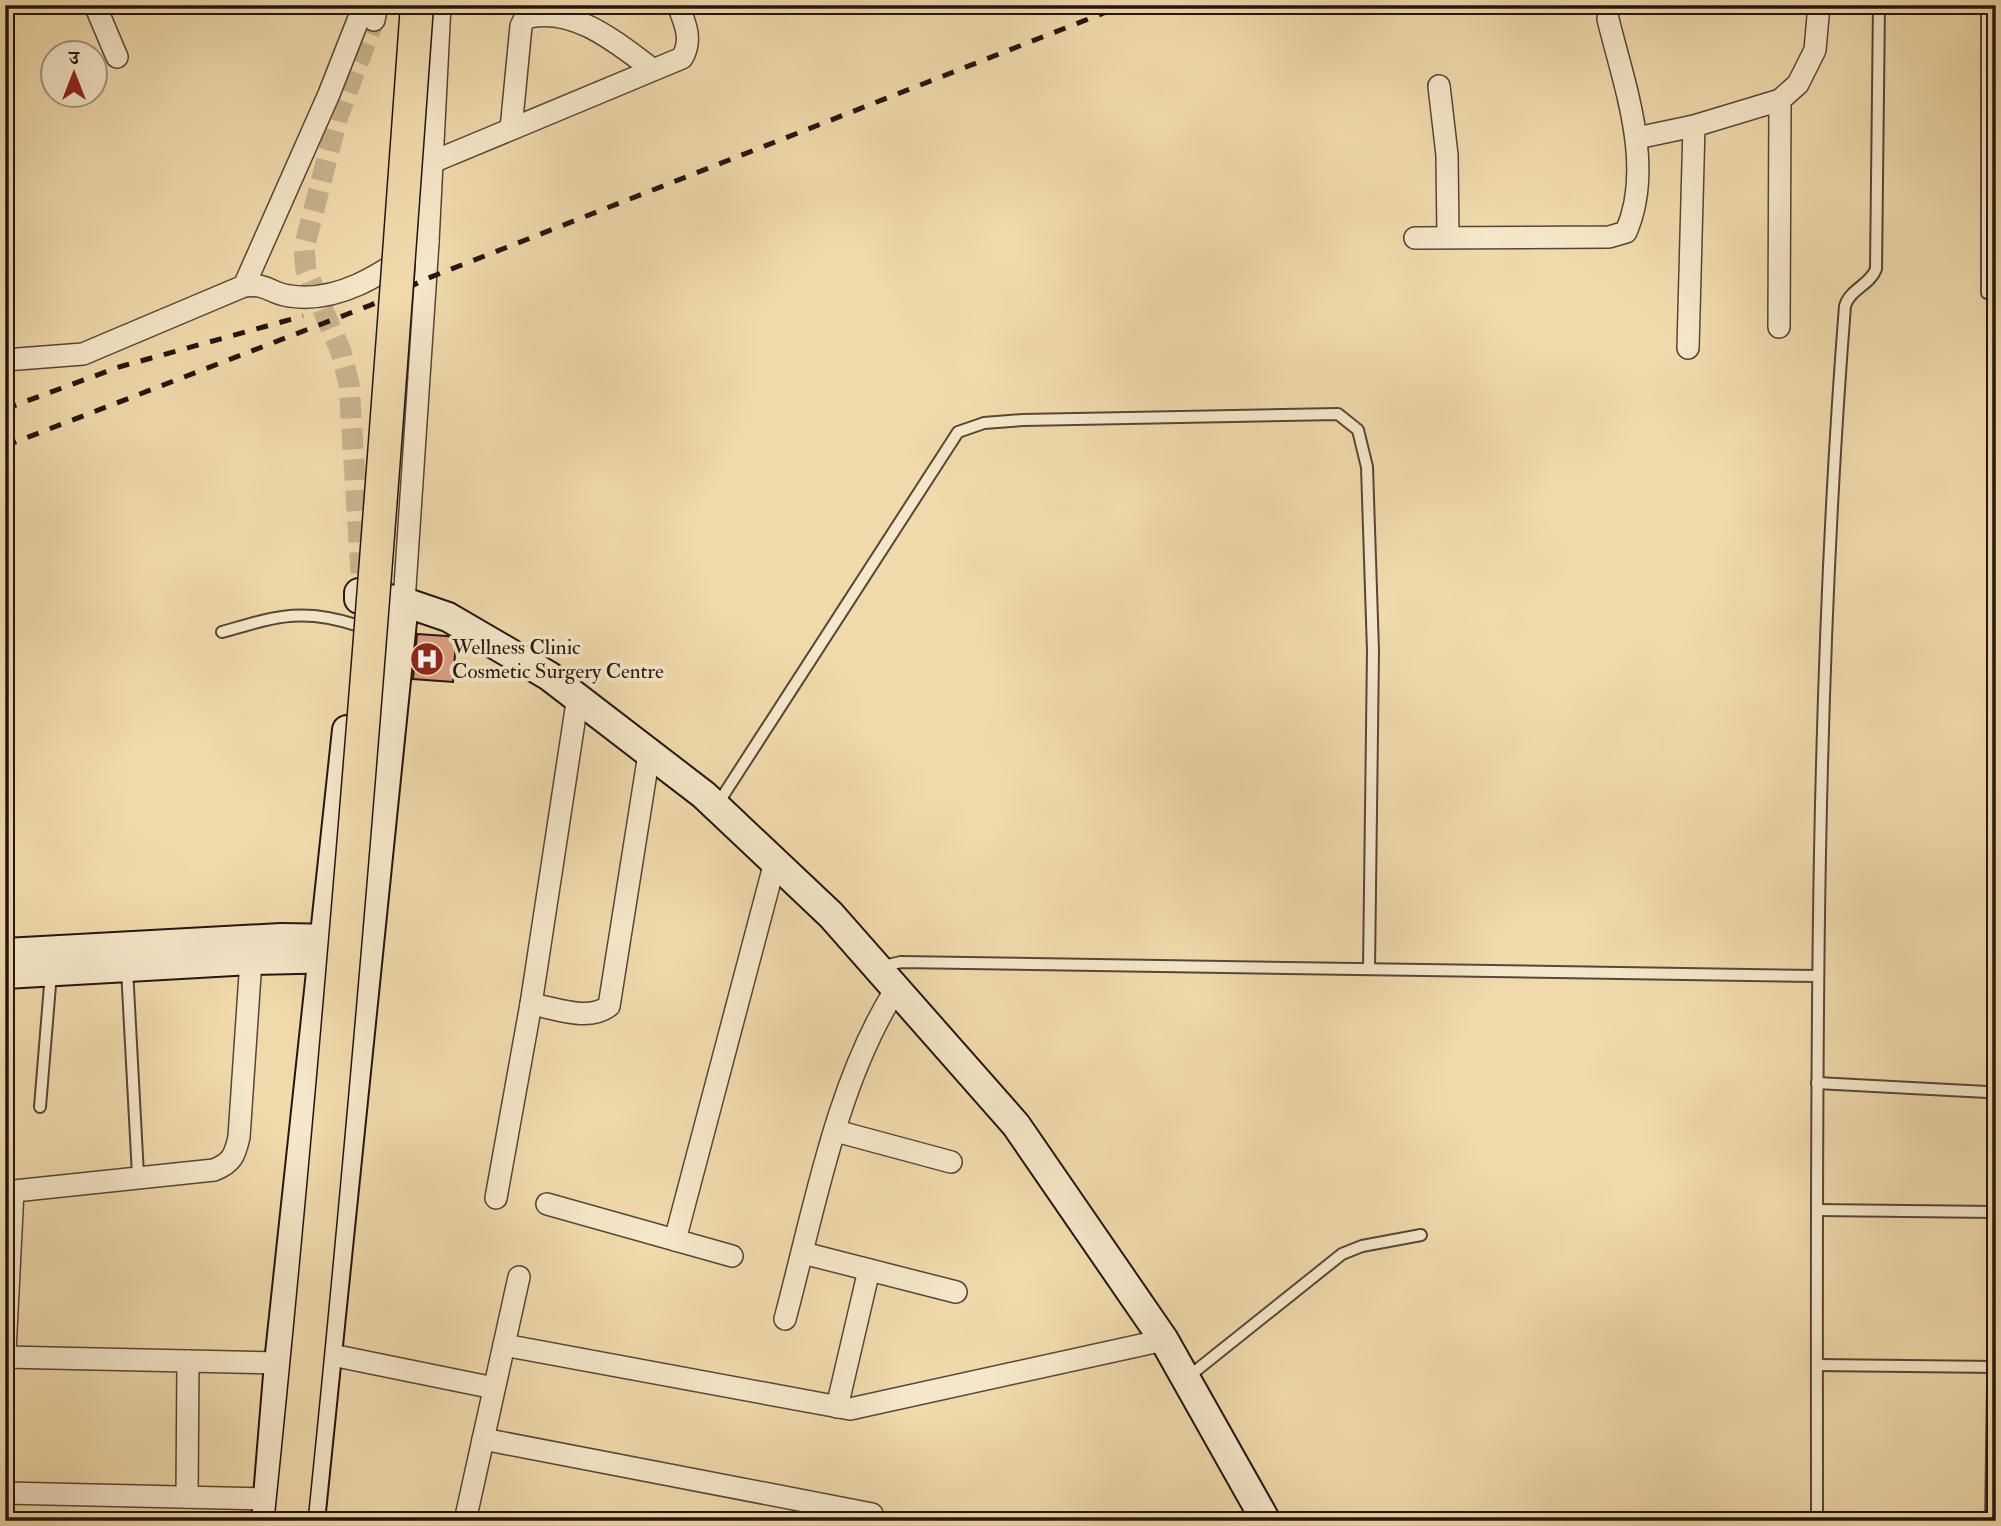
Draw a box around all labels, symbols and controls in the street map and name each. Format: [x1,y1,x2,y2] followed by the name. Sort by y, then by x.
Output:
[38,38,108,108] north arrow
[67,46,80,70] text: उ
[451,634,664,685] place label: Wellness Clinic Cosmetic Surgery Centre
[408,640,446,678] hospital icon: Wellness Clinic Cosmetic Surgery Centre

